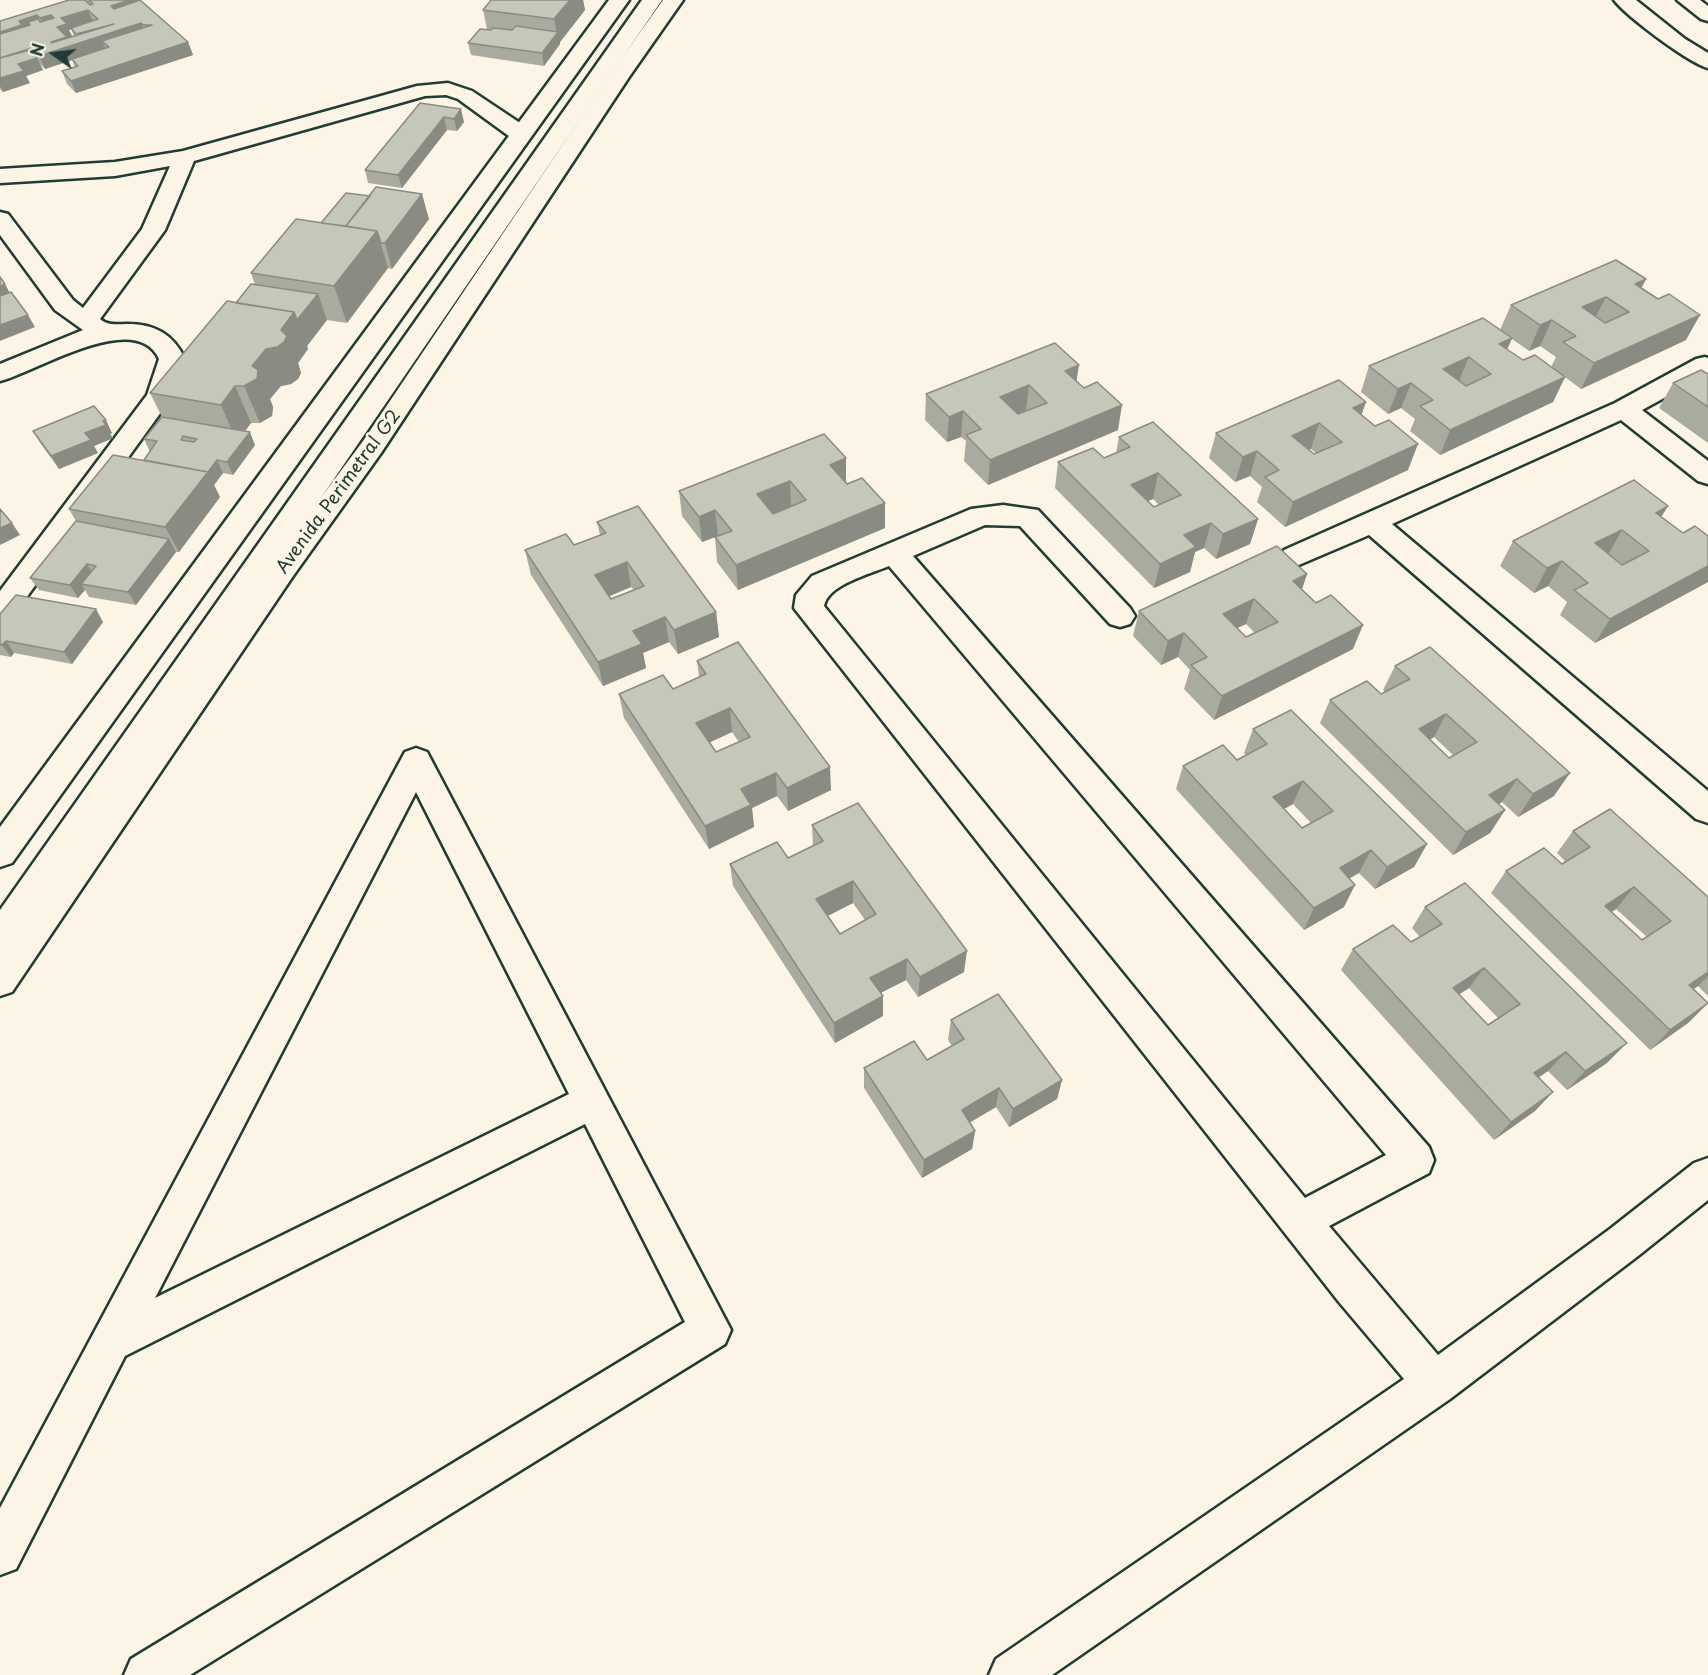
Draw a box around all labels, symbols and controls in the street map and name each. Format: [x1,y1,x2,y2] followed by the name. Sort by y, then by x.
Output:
[24,24,84,84] north arrow
[23,41,50,59] text: N
[272,406,406,578] street label: Avenida Perimetral G2

